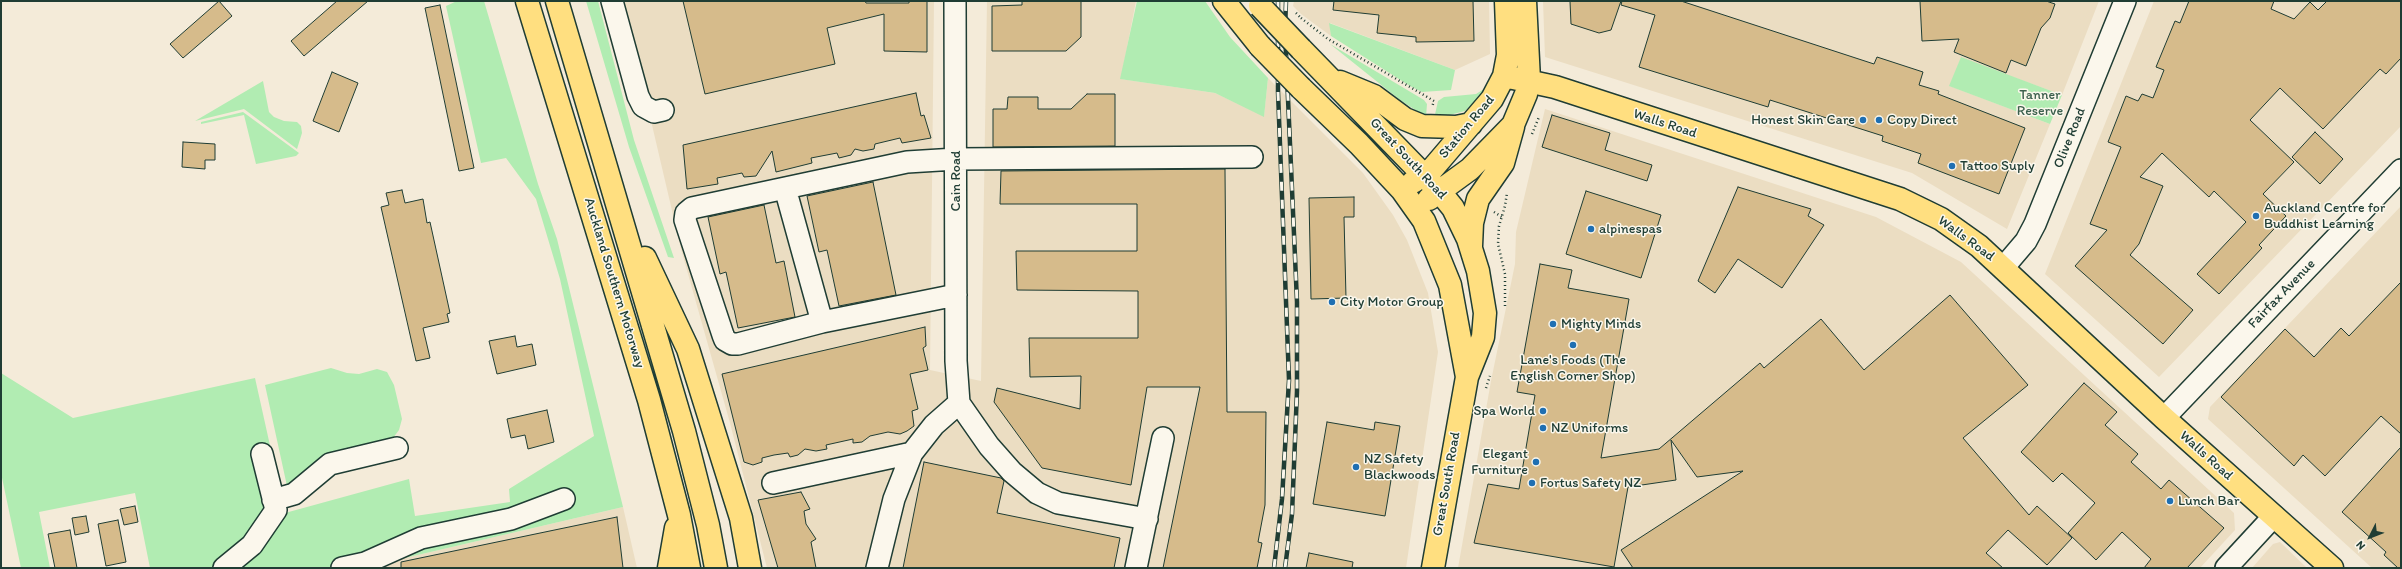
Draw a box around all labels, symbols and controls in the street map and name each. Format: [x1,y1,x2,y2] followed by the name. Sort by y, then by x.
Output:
[2017,87,2063,120] park label: Tanner Reserve
[1436,92,1498,162] street label: Station Road
[2050,105,2090,171] street label: Olive Road
[1631,106,1699,142] street label: Walls Road
[1751,112,1855,128] place label: Honest Skin Care
[1887,112,1957,128] place label: Copy Direct
[1366,115,1450,203] street label: Great South Road
[1858,115,1868,125] marker: Honest Skin Care
[1874,115,1884,125] marker: Copy Direct
[948,150,964,212] street label: Cain Road
[1960,158,2035,174] place label: Tattoo Suply
[1947,161,1957,171] marker: Tattoo Suply
[580,196,648,370] street label: Auckland Southern Motorway
[2264,200,2385,232] place label: Auckland Centre for Buddhist Learning
[2251,211,2261,221] marker: Auckland Centre for Buddhist Learning
[1934,213,1998,265] street label: Walls Road
[1599,221,1662,237] place label: alpinespas
[1586,224,1596,234] marker: alpinespas
[2245,256,2319,332] street label: Fairfax Avenue
[1340,294,1443,310] place label: City Motor Group
[1327,297,1337,307] marker: City Motor Group
[1561,316,1641,332] place label: Mighty Minds
[1548,319,1558,329] marker: Mighty Minds
[1568,340,1578,350] marker: Lane's Foods (The English Corner Shop)
[1510,352,1636,384] place label: Lane's Foods (The English Corner Shop)
[1473,403,1535,419] place label: Spa World
[1538,406,1548,416] marker: Spa World
[1551,420,1628,436] place label: NZ Uniforms
[1538,423,1548,433] marker: NZ Uniforms
[2176,428,2236,484] street label: Walls Road
[1430,431,1464,537] street label: Great South Road
[1471,446,1528,478] place label: Elegant Furniture
[1364,451,1435,484] place label: NZ Safety Blackwoods
[1531,457,1541,467] marker: Elegant Furniture
[1351,462,1361,472] marker: NZ Safety Blackwoods
[1540,475,1641,491] place label: Fortus Safety NZ
[1527,478,1537,488] marker: Fortus Safety NZ
[2178,493,2239,509] place label: Lunch Bar
[2165,496,2175,506] marker: Lunch Bar
[2350,517,2390,557] north arrow
[2353,538,2368,552] text: N

